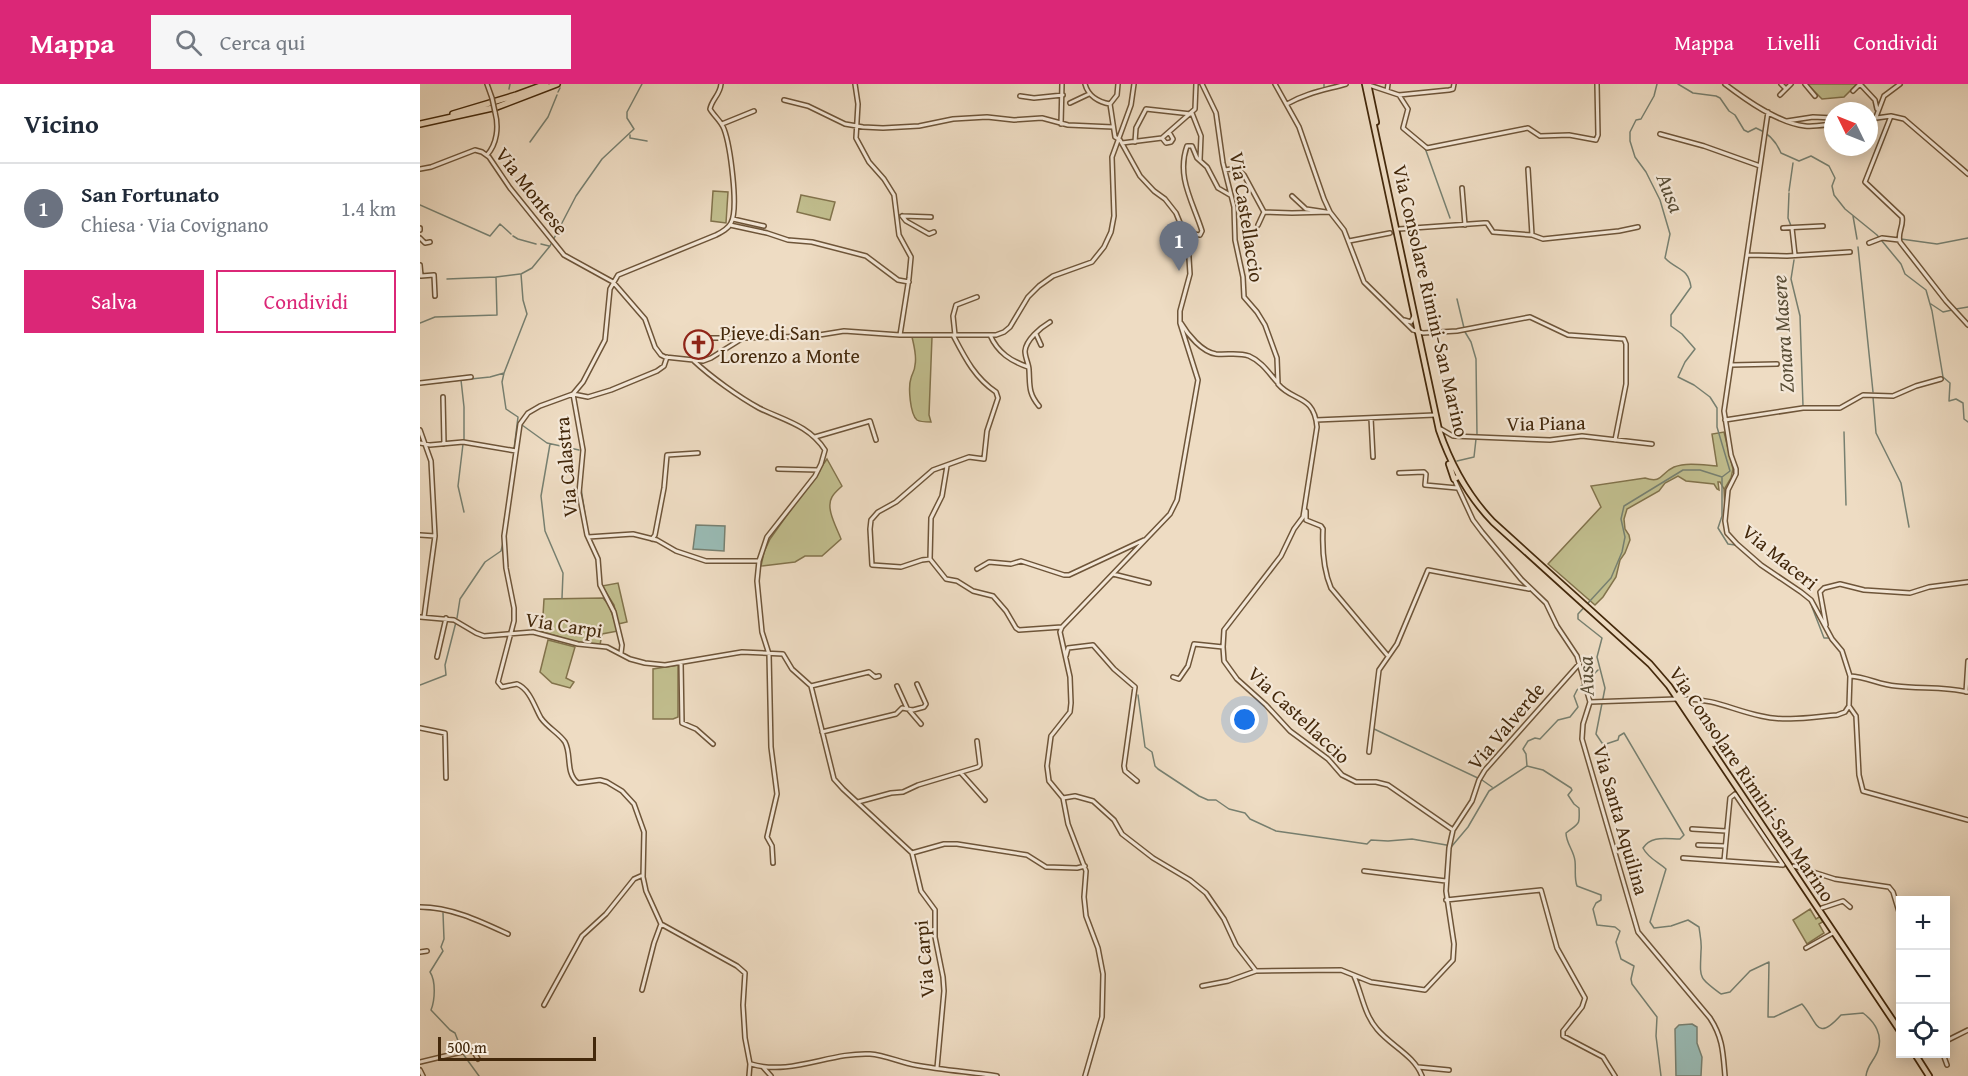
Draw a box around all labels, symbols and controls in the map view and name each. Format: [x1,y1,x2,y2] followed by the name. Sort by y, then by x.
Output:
[151,15,571,69] search box
[30,22,115,63] text: Mappa
[172,26,205,59] icon: search
[220,26,305,58] text: Cerca qui
[1674,27,1734,58] text: Mappa
[1767,27,1821,58] text: Livelli
[1854,27,1938,58] text: Condividi
[1824,102,1878,156] north arrow
[24,104,99,143] text: Vicino
[489,141,576,241] street label: Via Montese
[1223,150,1272,284] street label: Via Castellaccio
[1386,162,1477,440] street label: Via Consolare Rimini-San Marino
[1648,168,1692,217] water label: Ausa
[81,178,219,210] text: San Fortunato
[38,194,49,223] text: 1
[341,194,396,223] text: 1.4 km
[81,210,269,239] text: Chiesa · Via Covignano
[1160,222,1198,271] pin: 1
[24,270,204,333] button: Salva
[216,270,396,333] button: Condividi
[1763,274,1802,394] water label: Zonara Masere
[720,318,860,370] place label: Pieve di San Lorenzo a Monte
[683,328,715,360] church icon: Pieve di San Lorenzo a Monte
[1506,407,1586,438] street label: Via Piana
[547,415,584,518] street label: Via Calastra
[1736,517,1825,597] street label: Via Maceri
[524,604,605,645] street label: Via Carpi
[1569,655,1602,697] water label: Ausa
[1241,659,1357,770] street label: Via Castellaccio
[1662,660,1842,907] street label: Via Consolare Rimini-San Marino
[1460,676,1551,776] street label: Via Valverde
[1230,705,1259,734] your location
[1586,741,1657,899] street label: Via Santa Aquilina
[1896,896,1950,1058] map controls
[1896,896,1950,950] button: +
[906,919,941,999] street label: Via Carpi
[1896,950,1950,1004] button: −
[1896,1004,1950,1058] button: locate
[438,1034,596,1062] scale bar
[447,1035,487,1059] text: 500 m

